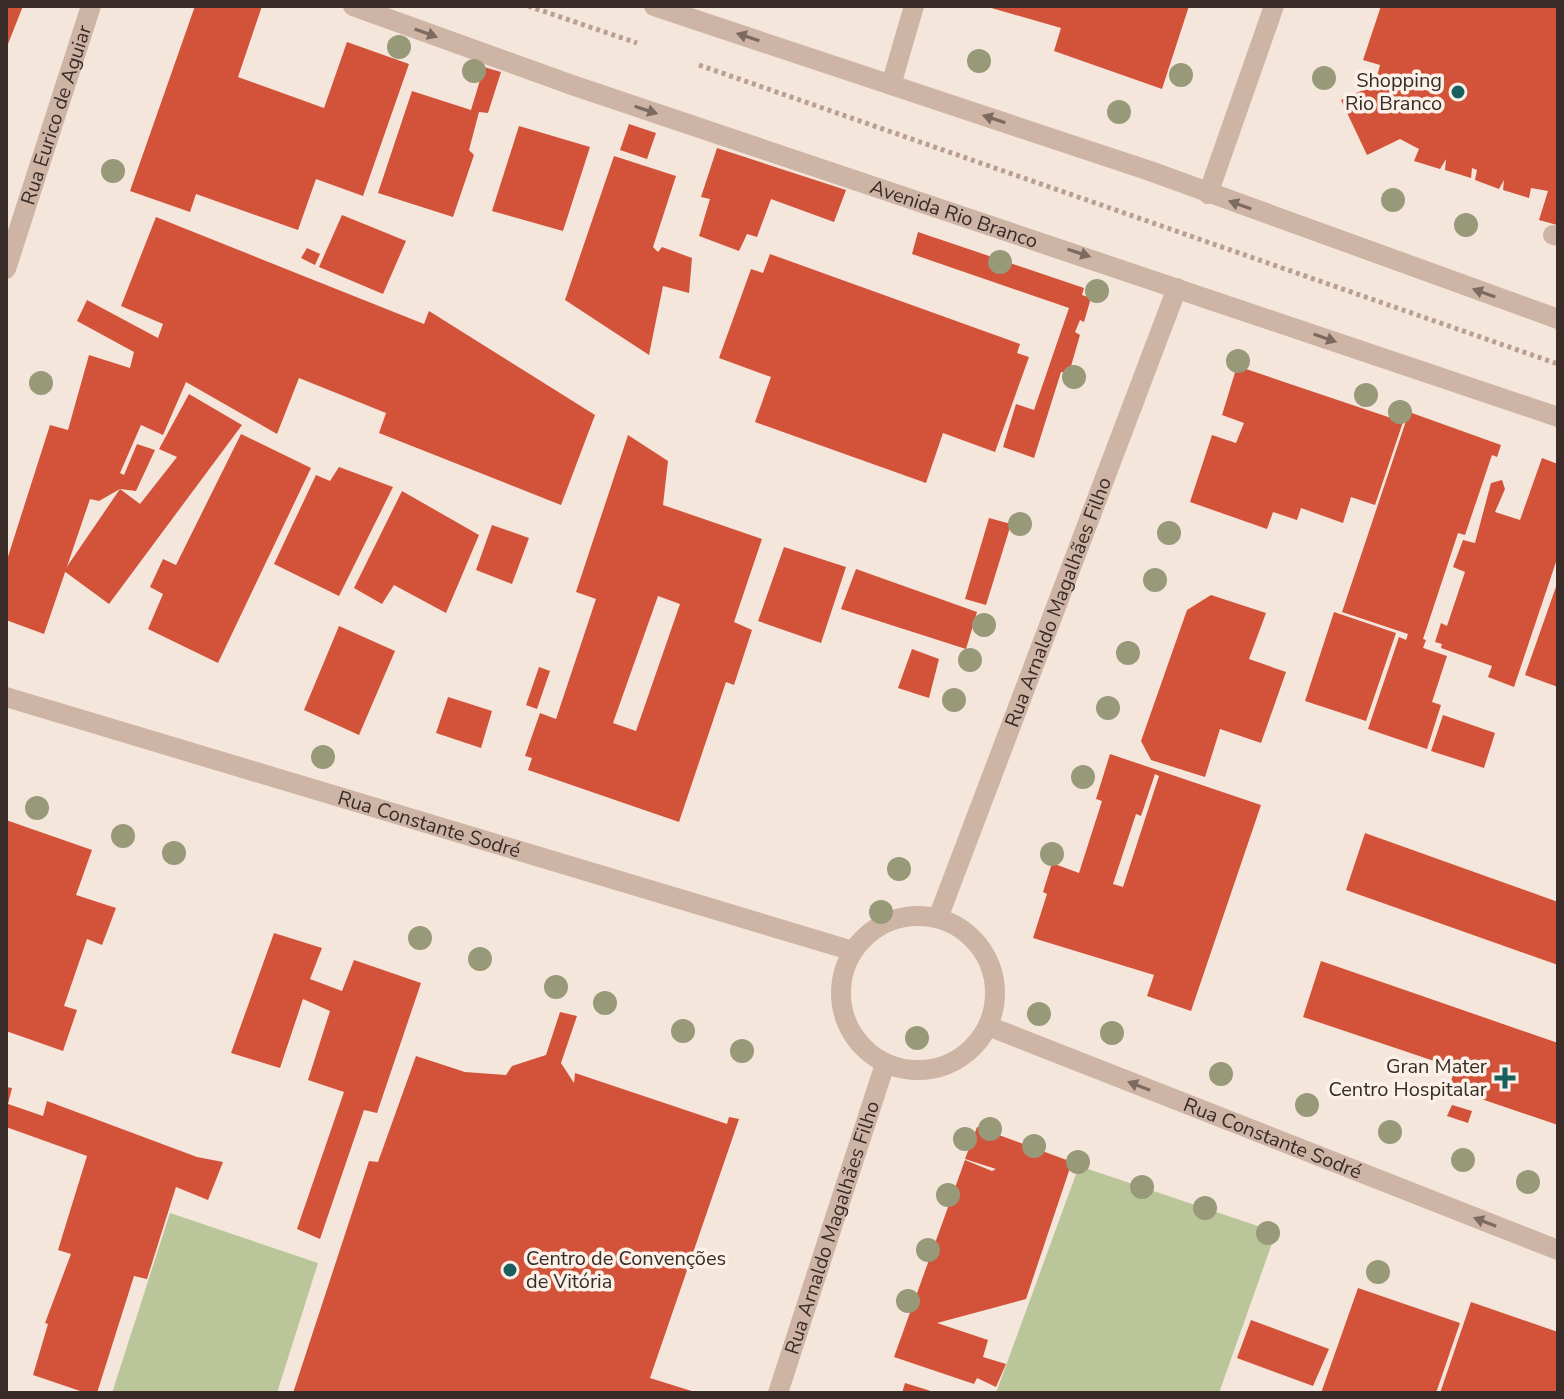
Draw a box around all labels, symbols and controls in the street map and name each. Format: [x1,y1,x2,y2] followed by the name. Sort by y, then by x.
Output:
[15,22,98,208] street label: Rua Eurico de Aguiar
[414,27,438,39] one-way arrow
[735,31,759,43] one-way arrow
[1345,67,1442,117] place label: Shopping Rio Branco
[1449,83,1467,101] marker: Shopping Rio Branco
[634,104,658,116] one-way arrow
[982,113,1006,125] one-way arrow
[867,173,1041,255] street label: Avenida Rio Branco
[1228,198,1252,211] one-way arrow
[1067,248,1091,260] one-way arrow
[1472,286,1496,298] one-way arrow
[1313,332,1337,344] one-way arrow
[999,473,1118,731] street label: Rua Arnaldo Magalhães Filho
[335,784,524,865] street label: Rua Constante Sodré
[1328,1053,1487,1103] place label: Gran Mater Centro Hospitalar
[1494,1067,1516,1089] marker: Gran Mater Centro Hospitalar
[1127,1079,1151,1092] one-way arrow
[1179,1091,1366,1186] street label: Rua Constante Sodré
[778,1097,886,1358] street label: Rua Arnaldo Magalhães Filho
[1473,1215,1497,1228] one-way arrow
[526,1245,726,1295] place label: Centro de Convenções de Vitória
[501,1261,519,1279] marker: Centro de Convenções de Vitória

